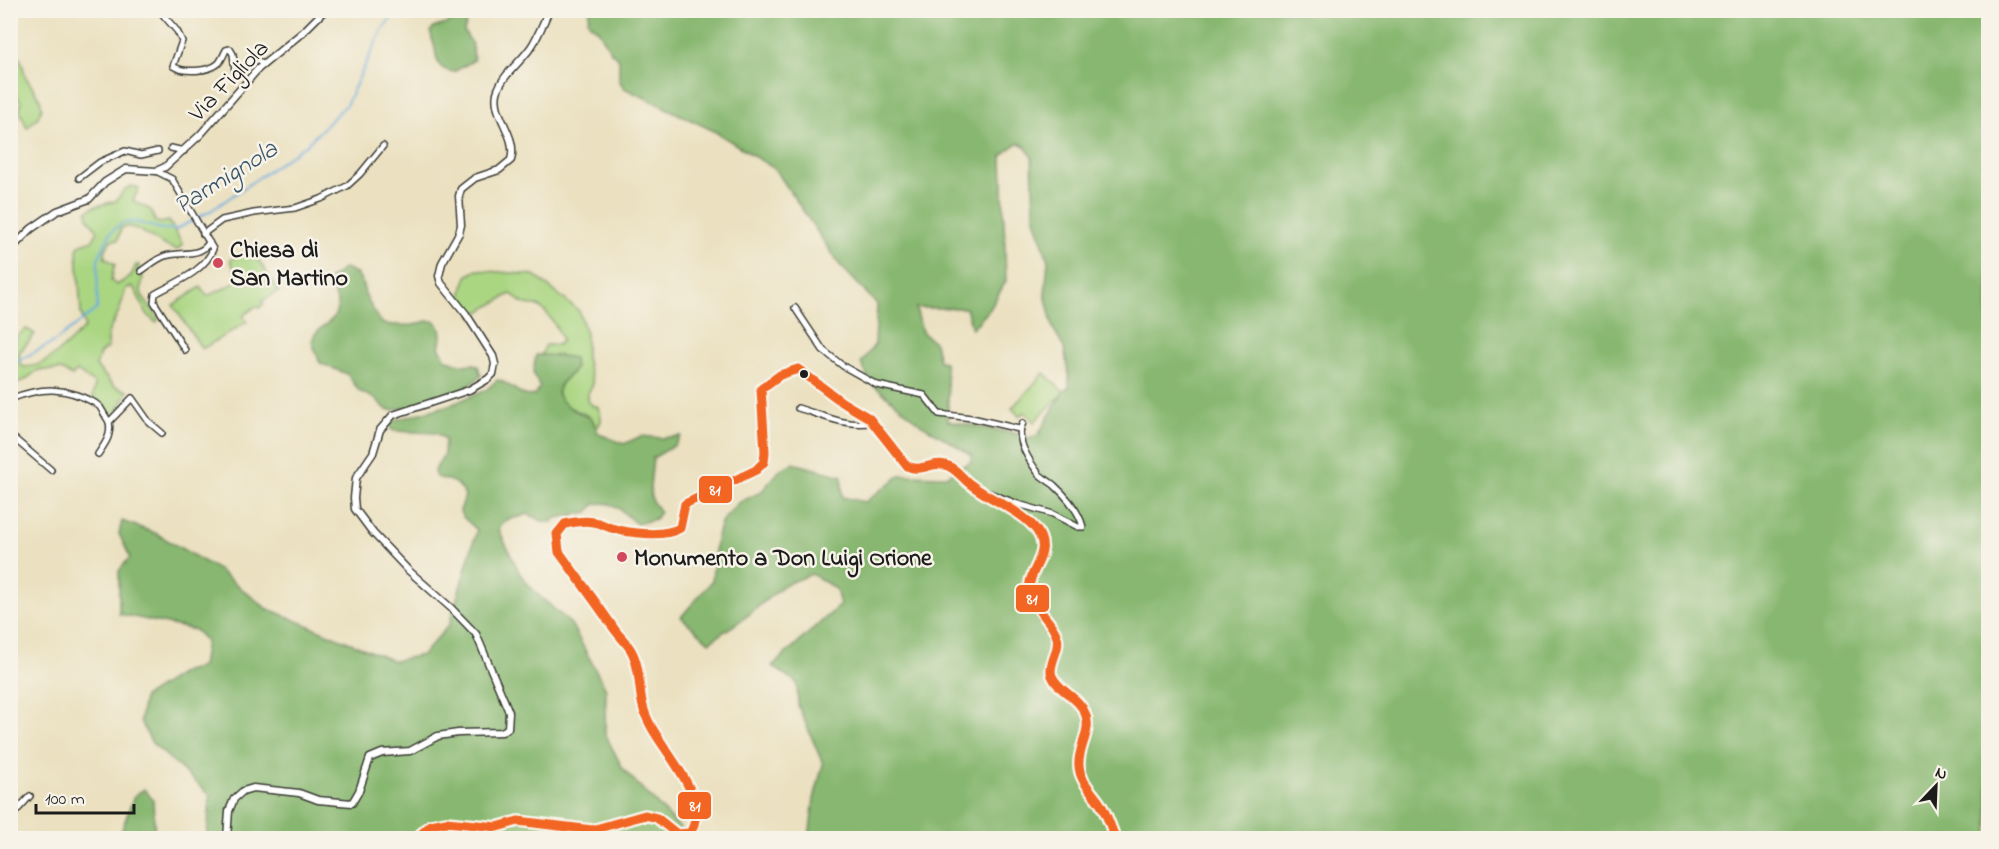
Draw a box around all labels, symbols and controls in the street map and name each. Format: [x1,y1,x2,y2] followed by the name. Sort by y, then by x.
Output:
[181,33,278,132] street label: Via Figliola
[167,131,287,225] water label: Parmignola
[230,234,348,297] place label: Chiesa di San Martino
[211,256,225,270] marker: Chiesa di San Martino
[798,368,810,380] unlabelled marker
[698,475,733,504] line badge: 81
[708,479,721,503] text: 81
[634,542,933,578] place label: Monumento a Don Luigi Orione
[615,550,629,564] marker: Monumento a Don Luigi Orione
[1015,584,1050,613] line badge: 81
[1025,588,1038,612] text: 81
[1906,756,1966,816] north arrow
[1931,761,1951,787] text: N
[36,777,134,815] scale bar
[45,787,85,813] text: 100 m
[677,791,712,820] line badge: 81
[688,795,701,819] text: 81

